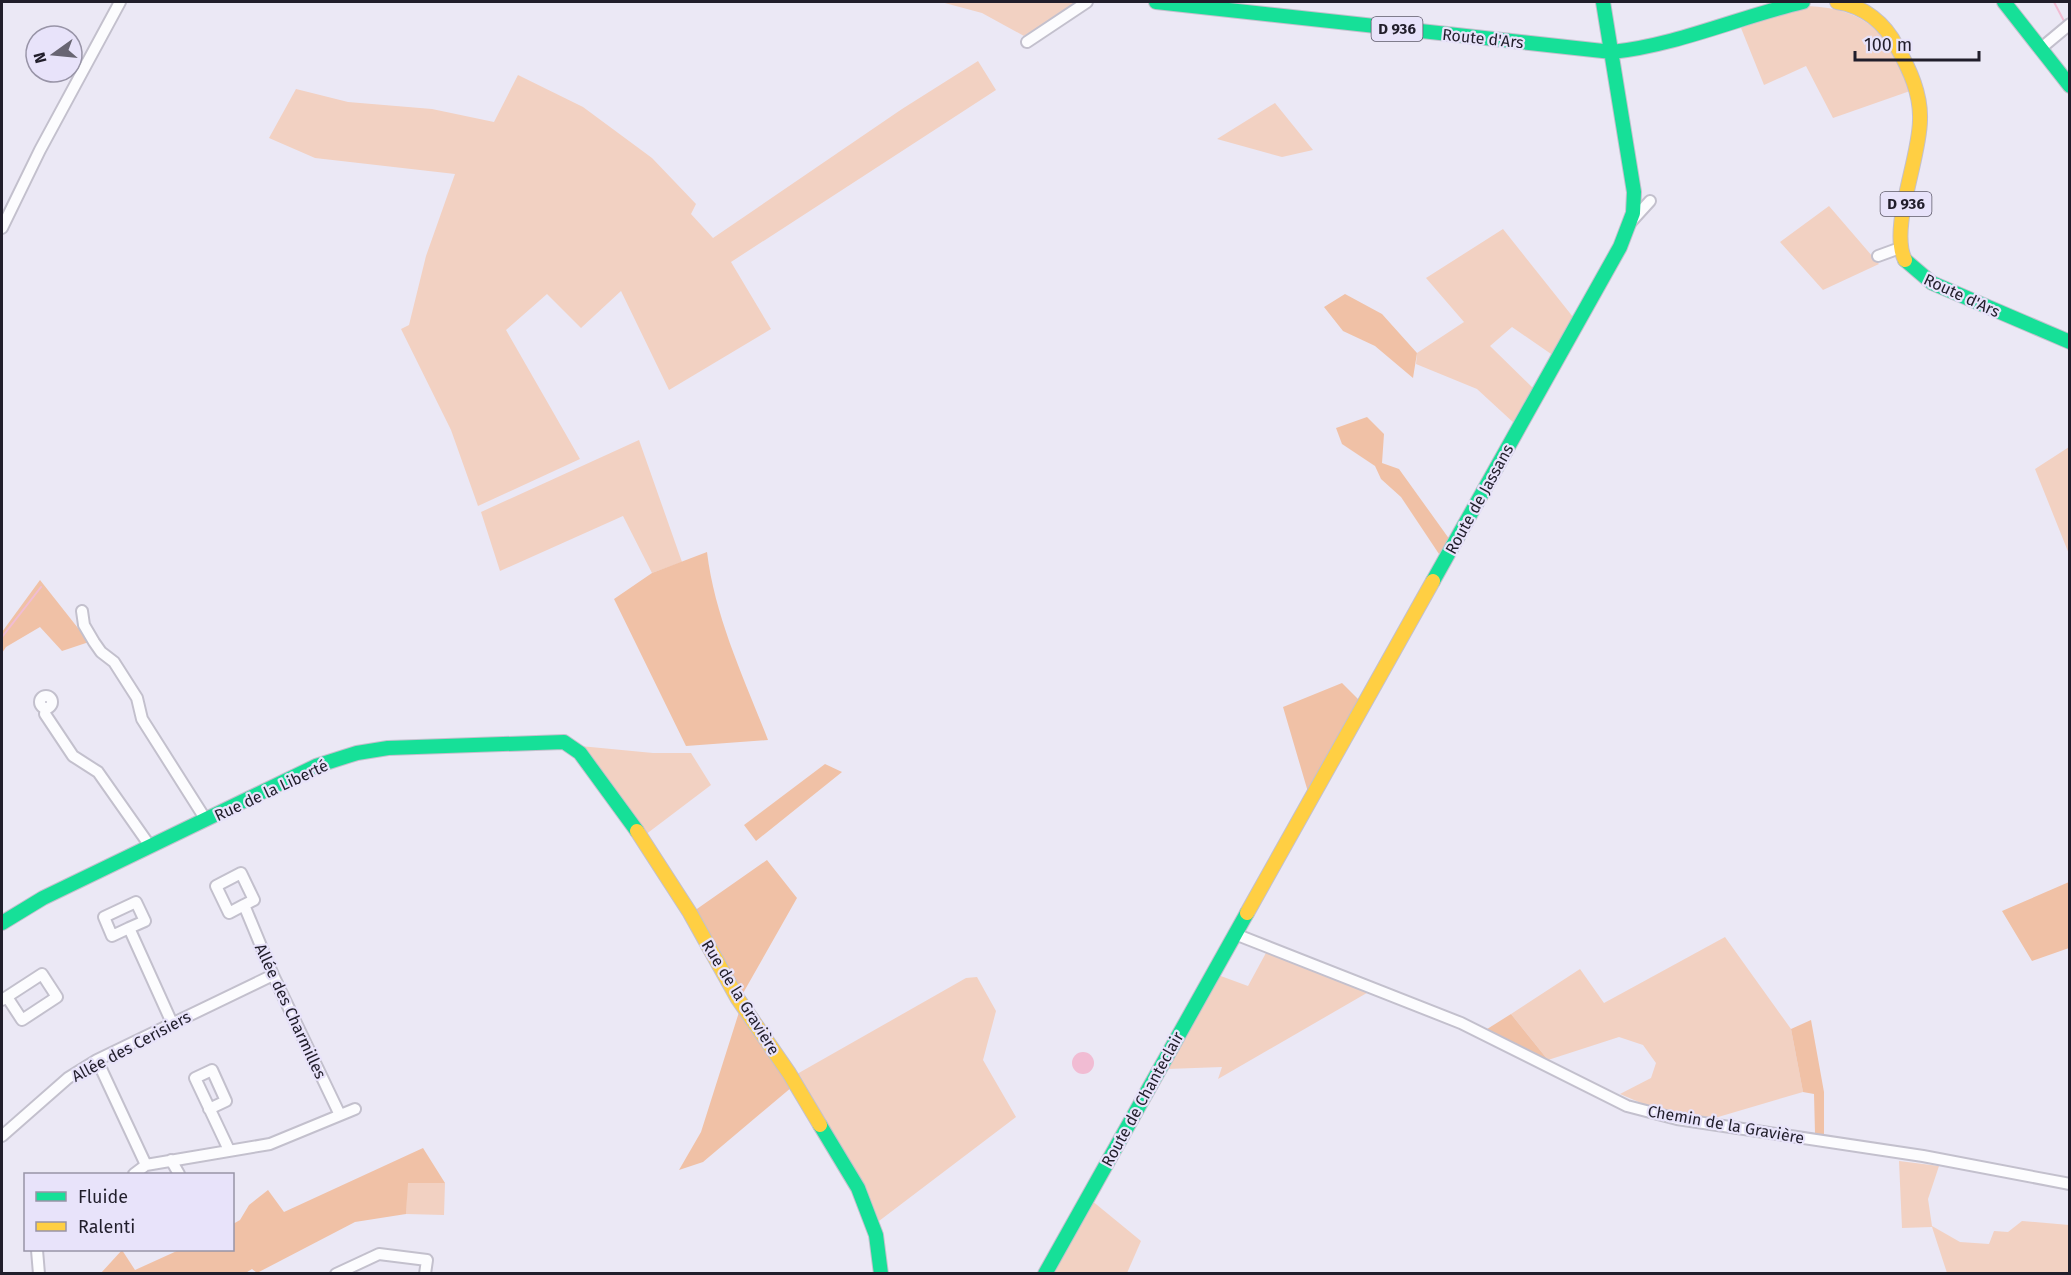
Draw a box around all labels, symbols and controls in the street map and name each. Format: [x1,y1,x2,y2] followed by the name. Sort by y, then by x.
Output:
[1372,17,1422,41] road number: D 936
[24,24,84,84] north arrow
[1855,24,1980,62] scale bar
[1441,25,1525,52] street label: Route d'Ars
[1864,34,1912,56] text: 100 m
[29,50,51,65] text: N
[1880,192,1932,216] road number: D 936
[1921,270,2003,321] street label: Route d'Ars
[1441,441,1517,558] street label: Route de Jassans
[211,756,331,825] street label: Rue de la Liberté
[698,936,784,1058] street label: Rue de la Gravière
[251,941,330,1082] street label: Allée des Charmilles
[68,1007,194,1086] street label: Allée des Cerisiers
[1097,1028,1188,1170] street label: Route de Chanteclair
[1646,1101,1806,1148] street label: Chemin de la Gravière
[24,1173,234,1251] legend
[78,1186,128,1208] text: Fluide
[78,1216,135,1238] text: Ralenti

